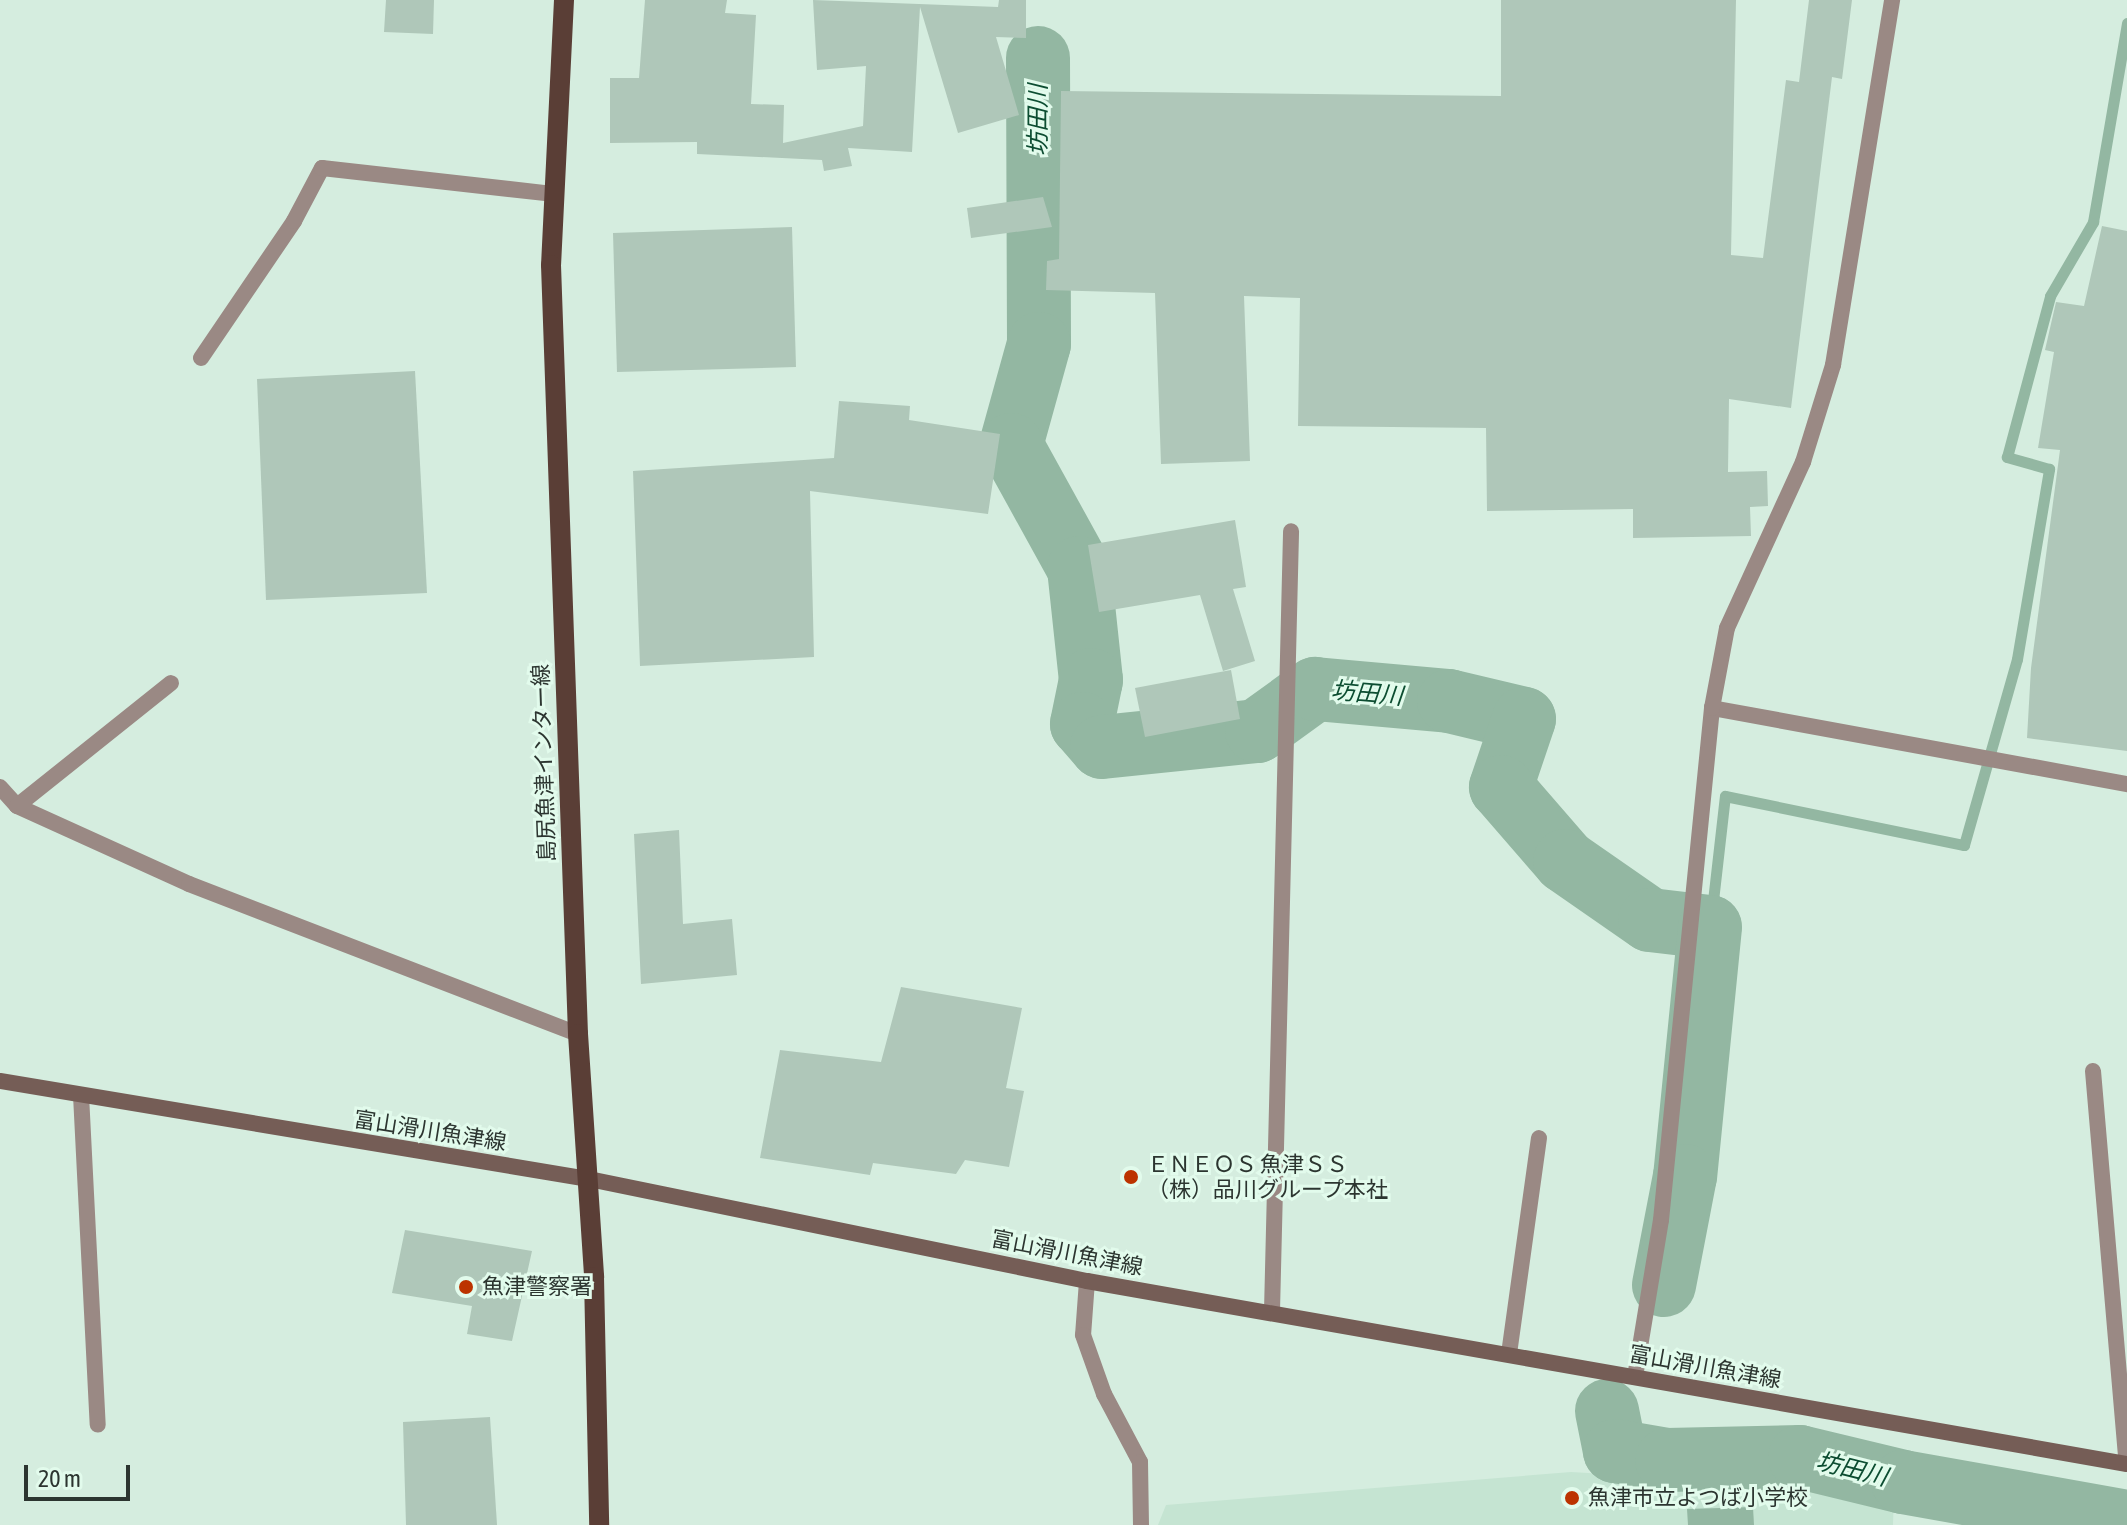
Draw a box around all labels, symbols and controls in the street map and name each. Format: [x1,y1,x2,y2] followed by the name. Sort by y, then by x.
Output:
[1024,84,1052,156] water label: 坊田川
[527,664,561,862] street label: 島尻魚津インター線
[1330,676,1404,710] water label: 坊田川
[352,1106,508,1156] street label: 富山滑川魚津線
[1147,1151,1389,1202] place label: ＥＮＥＯＳ 魚津ＳＳ （株）品川グループ本社
[1122,1168,1140,1186] marker: ＥＮＥＯＳ 魚津ＳＳ （株）品川グループ本社
[989,1225,1145,1281] street label: 富山滑川魚津線
[482,1274,592,1300] place label: 魚津警察署
[457,1278,475,1296] marker: 魚津警察署
[1627,1341,1783,1393] street label: 富山滑川魚津線
[1814,1446,1890,1492] water label: 坊田川
[28,1449,134,1499] scale bar
[38,1465,81,1492] text: 20 m
[1588,1485,1808,1511] place label: 魚津市立よつば小学校
[1563,1489,1581,1507] marker: 魚津市立よつば小学校

